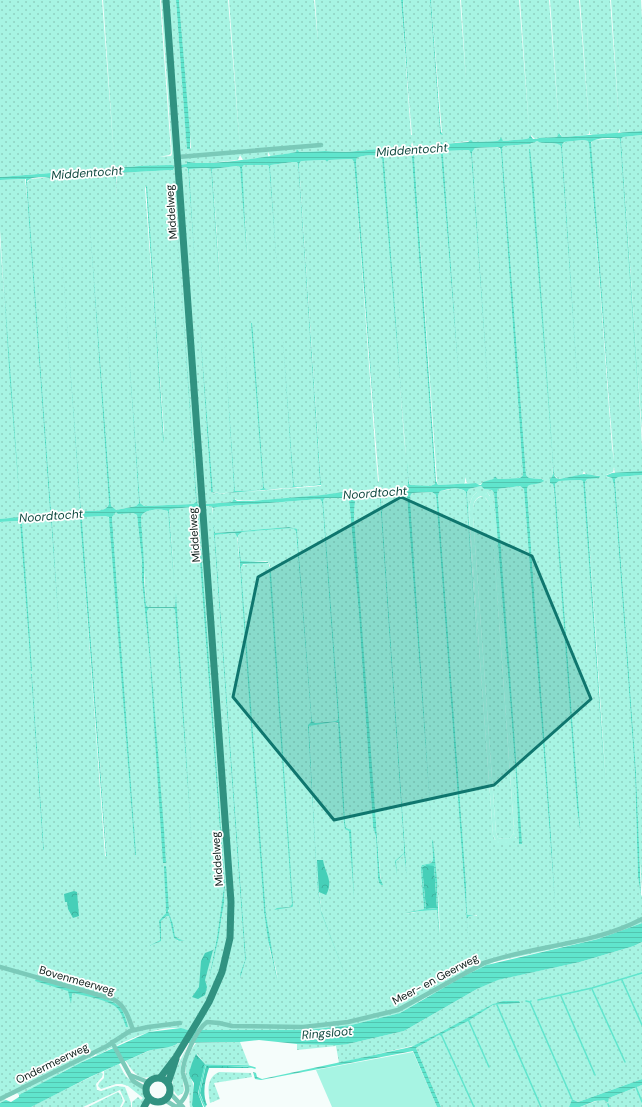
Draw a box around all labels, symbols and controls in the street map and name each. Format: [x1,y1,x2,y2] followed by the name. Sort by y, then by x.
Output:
[376,139,449,160] water label: Middentocht
[51,162,124,183] water label: Middentocht
[162,184,180,240] street label: Middelweg
[342,483,408,503] water label: Noordtocht
[18,506,84,526] water label: Noordtocht
[185,507,203,563] street label: Middelweg
[208,831,226,887] street label: Middelweg
[389,950,481,1008] street label: Meer- en Geerweg
[38,963,116,997] street label: Bovenmeerweg
[301,1023,353,1043] water label: Ringsloot
[13,1039,91,1087] street label: Ondermeerweg

